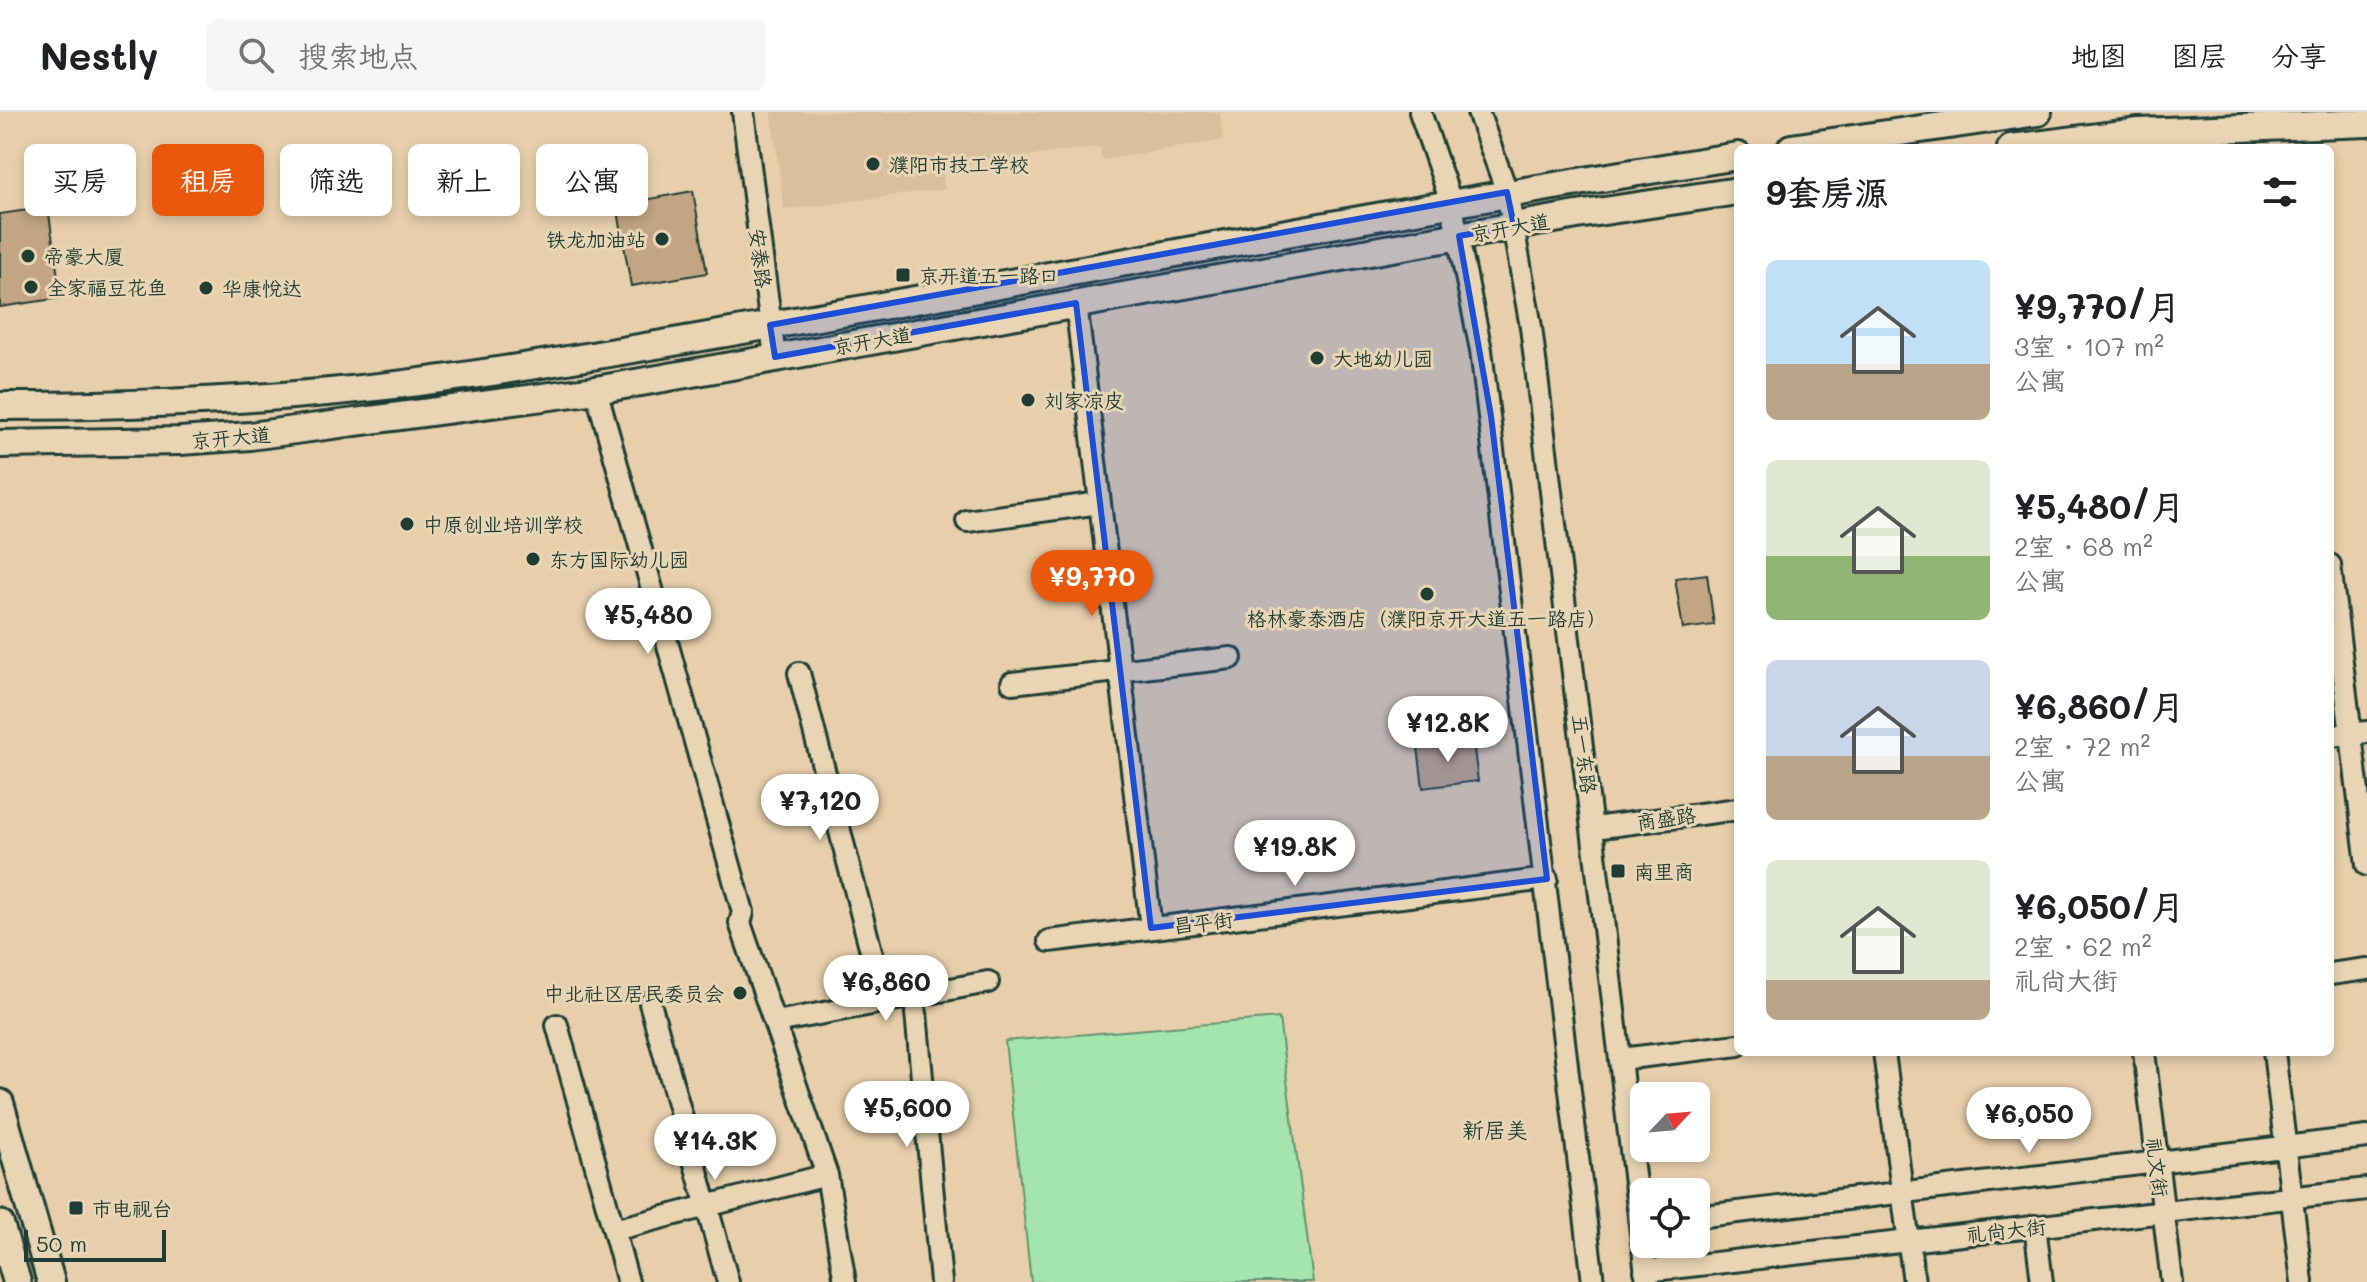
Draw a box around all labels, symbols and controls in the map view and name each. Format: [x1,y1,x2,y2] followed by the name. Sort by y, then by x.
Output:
[206,19,766,91] search box
[40,30,158,80] text: Nestly
[234,33,278,77] icon: search
[298,35,418,75] text: 搜索地点
[2071,37,2127,73] text: 地图
[2171,37,2227,73] text: 图层
[2271,37,2327,73] text: 分享
[24,144,136,216] chip: 买房
[152,144,264,216] chip: 租房
[280,144,392,216] chip: 筛选
[408,144,520,216] chip: 新上
[536,144,648,216] chip: 公寓
[889,151,1029,177] place label: 濮阳市技工学校
[864,155,882,173] marker: 濮阳市技工学校
[1766,169,1888,214] text: 9套房源
[2258,170,2302,214] icon: filters
[1468,207,1552,247] street label: 京开大道
[546,226,646,252] place label: 铁龙加油站
[744,227,778,290] street label: 安泰路
[653,230,671,248] marker: 铁龙加油站
[44,243,124,269] place label: 帝豪大厦
[19,247,37,265] marker: 帝豪大厦
[919,262,1059,288] place label: 京开道五一路口
[894,266,912,284] marker: 京开道五一路口
[47,274,167,300] place label: 全家福豆花鱼
[222,275,302,301] place label: 华康悦达
[22,278,40,296] marker: 全家福豆花鱼
[197,279,215,297] marker: 华康悦达
[2014,283,2181,328] text: ¥9,770/月
[1830,292,1926,388] icon: home
[830,320,914,360] street label: 京开大道
[2014,329,2164,363] text: 3室 · 107 m²
[1333,345,1433,371] place label: 大地幼儿园
[1308,349,1326,367] marker: 大地幼儿园
[2014,363,2066,397] text: 公寓
[1044,387,1124,413] place label: 刘家凉皮
[1019,391,1037,409] marker: 刘家凉皮
[190,421,272,453] street label: 京开大道
[2014,483,2185,528] text: ¥5,480/月
[1830,492,1926,588] icon: home
[423,511,583,537] place label: 中原创业培训学校
[398,515,416,533] marker: 中原创业培训学校
[2014,529,2153,563] text: 2室 · 68 m²
[549,546,689,572] place label: 东方国际幼儿园
[524,550,542,568] marker: 东方国际幼儿园
[1027,550,1157,618] pin: ¥9,770
[1049,559,1135,593] text: ¥9,770
[2014,563,2066,597] text: 公寓
[1418,585,1436,603] marker: 格林豪泰酒店（濮阳京开大道五一路店）
[583,588,713,656] pin: ¥5,480
[603,597,693,631] text: ¥5,480
[1247,605,1607,631] place label: 格林豪泰酒店（濮阳京开大道五一路店）
[2014,683,2185,728] text: ¥6,860/月
[1830,692,1926,788] icon: home
[1383,696,1513,764] pin: ¥12.8K
[1406,705,1490,739] text: ¥12.8K
[1567,713,1603,796] street label: 五一东路
[2014,729,2150,763] text: 2室 · 72 m²
[2014,763,2066,797] text: 公寓
[755,774,885,842] pin: ¥7,120
[779,783,861,817] text: ¥7,120
[1634,801,1699,835] street label: 商盛路
[1230,820,1360,888] pin: ¥19.8K
[1252,829,1338,863] text: ¥19.8K
[1634,858,1694,884] place label: 南里商
[1609,862,1627,880] marker: 南里商
[2014,883,2185,928] text: ¥6,050/月
[1830,892,1926,988] icon: home
[1172,905,1234,939] street label: 昌平街
[2014,929,2152,963] text: 2室 · 62 m²
[821,955,951,1023] pin: ¥6,860
[2014,963,2118,997] text: 礼尚大街
[841,964,931,998] text: ¥6,860
[544,980,724,1006] place label: 中北社区居民委员会
[731,984,749,1002] marker: 中北社区居民委员会
[842,1081,972,1149] pin: ¥5,600
[1630,1082,1710,1162] north arrow
[1630,1082,1710,1258] map controls
[1964,1087,2094,1155] pin: ¥6,050
[862,1090,952,1124] text: ¥5,600
[1984,1096,2074,1130] text: ¥6,050
[650,1114,780,1182] pin: ¥14.3K
[1462,1115,1528,1144] district label: 新居美
[672,1123,758,1157] text: ¥14.3K
[2141,1136,2175,1198] street label: 礼文街
[1630,1178,1710,1258] button: locate
[92,1195,172,1221] place label: 市电视台
[67,1199,85,1217] marker: 市电视台
[1965,1213,2047,1247] street label: 礼尚大街
[24,1226,166,1262] scale bar
[36,1229,87,1258] text: 50 m

